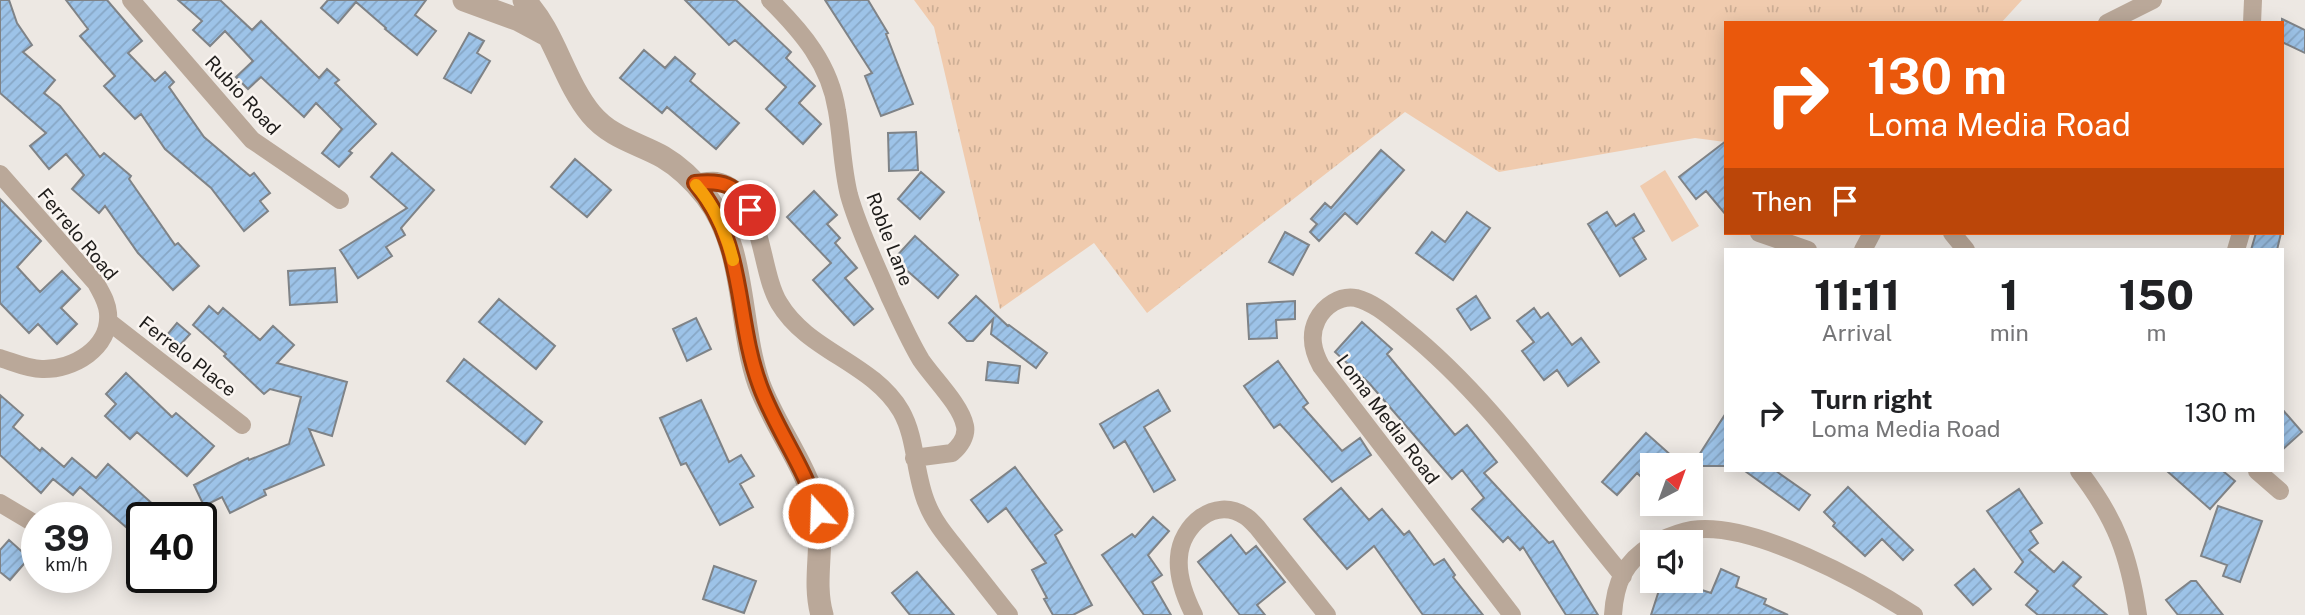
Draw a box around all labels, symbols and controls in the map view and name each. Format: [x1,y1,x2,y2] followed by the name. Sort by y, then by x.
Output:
[1867,47,2007,105] text: 130 m
[1752,49,1843,140] icon: right
[201,51,285,139] street label: Rubio Road
[1867,106,2131,143] text: Loma Media Road
[720,180,780,240] pin
[1826,182,1864,220] icon: arrive
[33,184,123,284] street label: Ferrelo Road
[1752,186,1812,217] text: Then
[862,189,918,289] street label: Roble Lane
[731,191,769,229] icon: arrive
[1814,270,1900,319] text: 11:11
[2000,270,2019,319] text: 1
[2119,270,2194,319] text: 150
[135,311,241,401] street label: Ferrelo Place
[1821,319,1892,346] text: Arrival
[1990,319,2029,346] text: min
[2146,319,2166,346] text: m
[1332,350,1444,488] street label: Loma Media Road
[1811,384,1933,415] text: Turn right
[1752,394,1790,432] icon: right
[2184,397,2256,428] text: 130 m
[1811,415,2001,442] text: Loma Media Road
[1640,453,1703,516] north arrow
[1640,453,1703,593] map controls
[781,476,855,550] position arrow
[126,502,217,593] speed limit sign: 40
[43,518,90,559] text: 39
[1640,530,1703,593] button: sound
[45,554,88,575] text: km/h

